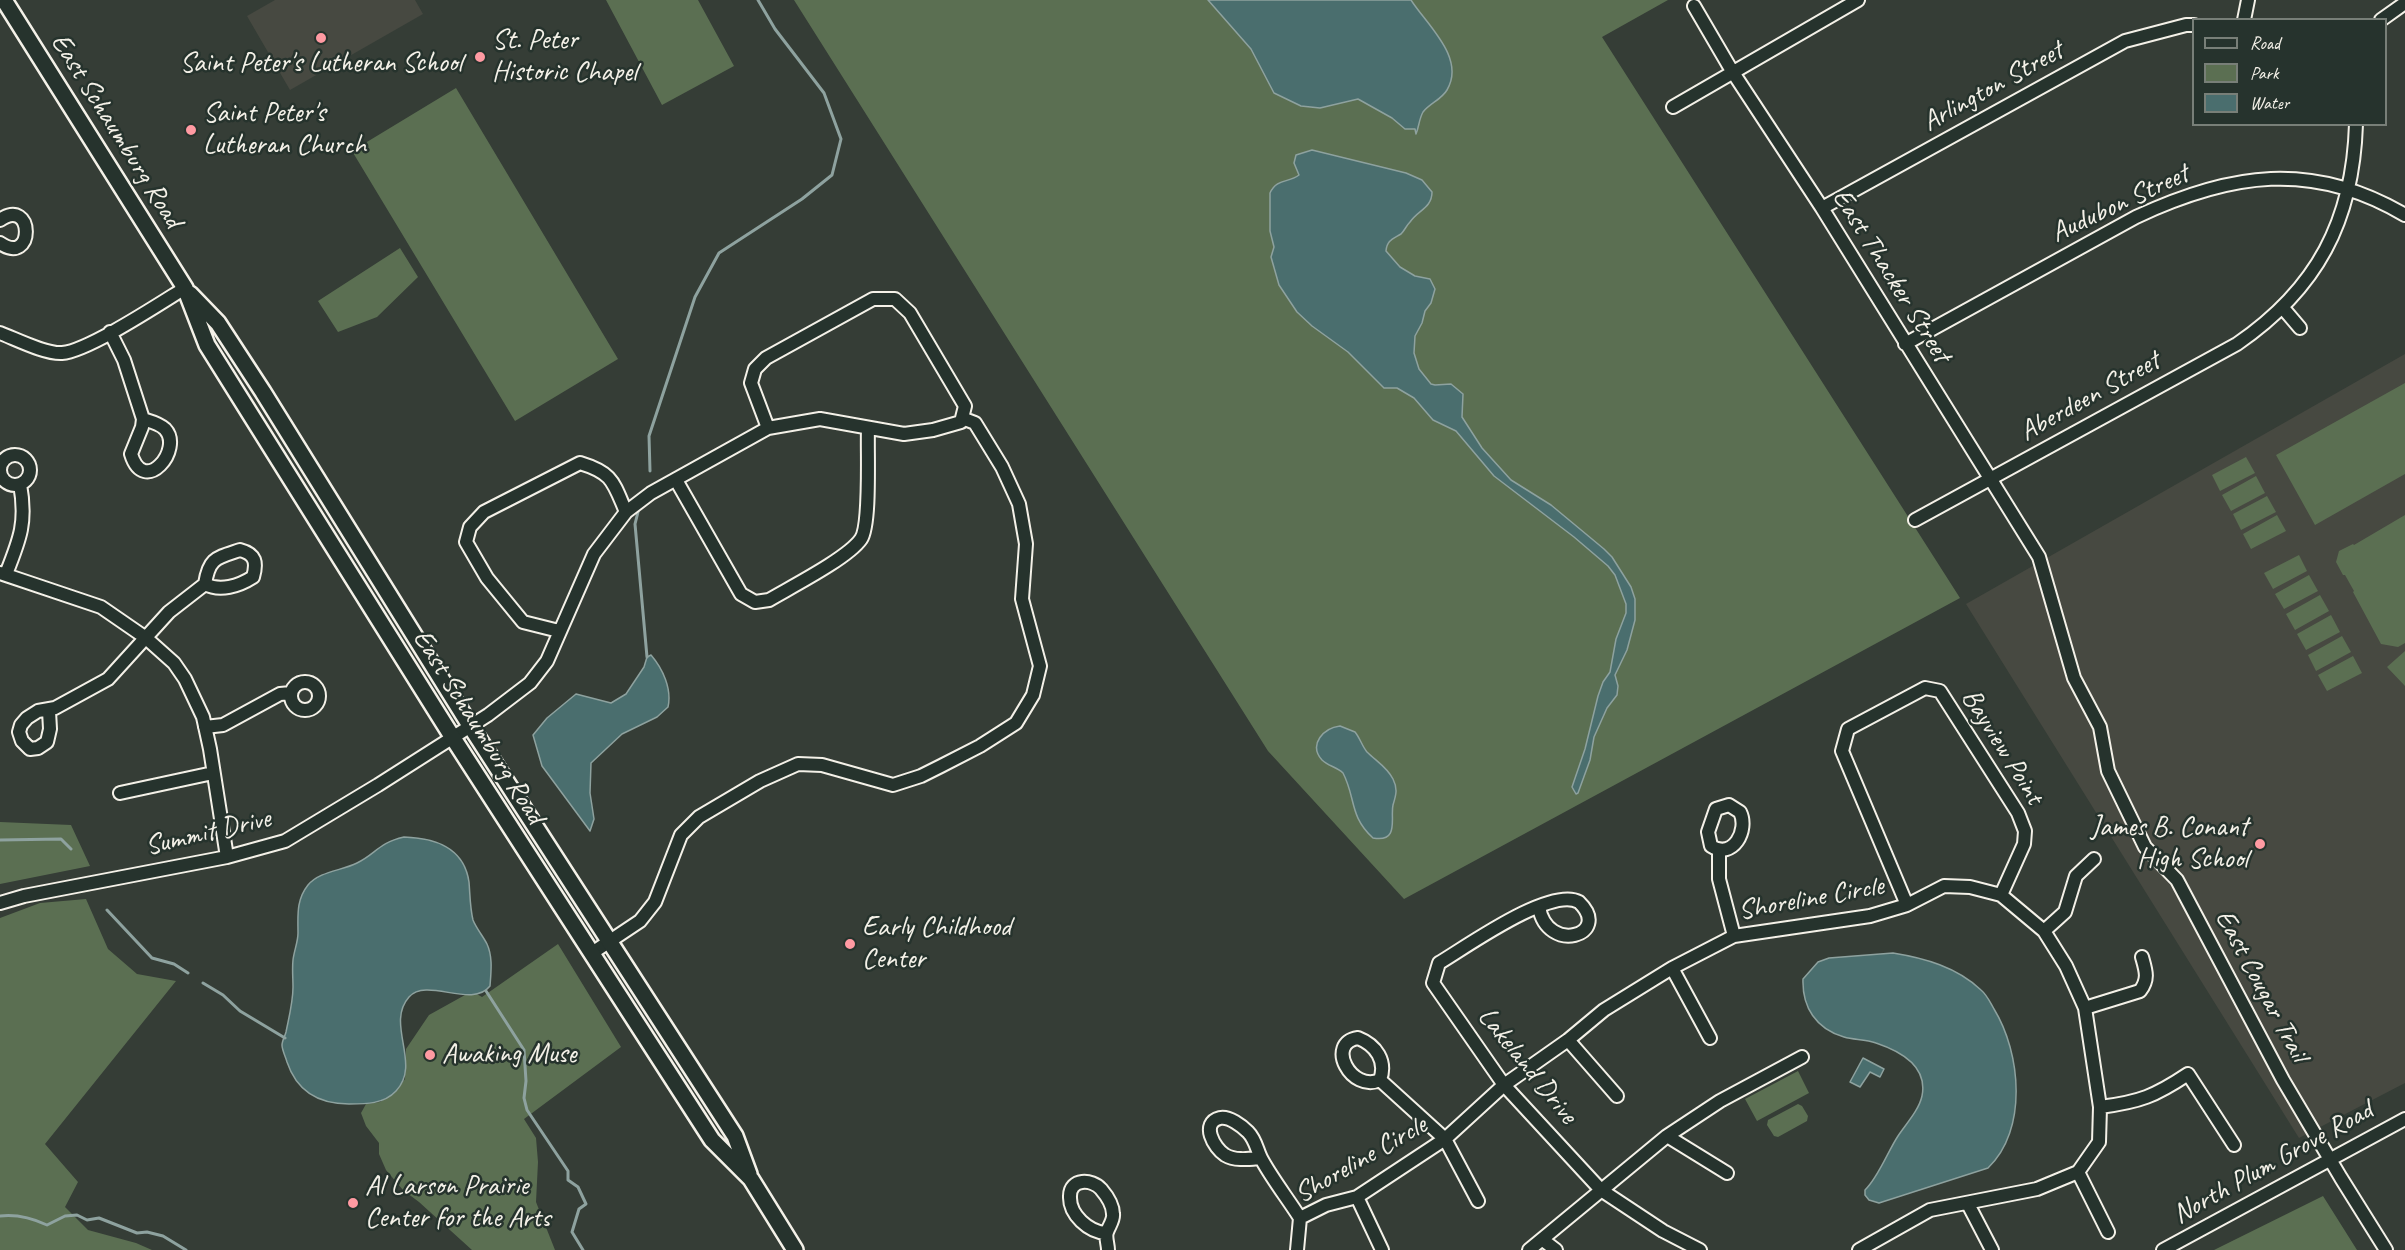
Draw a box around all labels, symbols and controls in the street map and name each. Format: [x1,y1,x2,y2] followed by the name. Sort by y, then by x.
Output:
[2192,18,2387,126] legend
[492,24,637,90] place label: St. Peter Historic Chapel
[43,28,189,234] street label: East Schaumburg Road
[314,31,328,45] marker: Saint Peter's Lutheran School
[2250,32,2280,54] text: Road
[1917,35,2069,139] street label: Arlington Street
[180,47,462,81] place label: Saint Peter's Lutheran School
[473,50,487,64] marker: St. Peter Historic Chapel
[2250,62,2279,84] text: Park
[2250,92,2289,114] text: Water
[203,97,366,163] place label: Saint Peter's Lutheran Church
[184,123,198,137] marker: Saint Peter's Lutheran Church
[2046,158,2194,250] street label: Audubon Street
[1824,183,1958,369] street label: East Thacker Street
[2014,345,2166,449] street label: Aberdeen Street
[405,624,551,830] street label: East Schaumburg Road
[1953,683,2051,811] street label: Bayview Point
[142,802,274,864] street label: Summit Drive
[2091,811,2248,877] place label: James B. Conant High School
[2253,837,2267,851] marker: James B. Conant High School
[1736,870,1886,928] street label: Shoreline Circle
[2207,904,2315,1068] street label: East Cougar Trail
[862,911,1011,977] place label: Early Childhood Center
[843,937,857,951] marker: Early Childhood Center
[1470,1001,1584,1131] street label: Lakeland Drive
[442,1038,576,1072] place label: Awaking Muse
[423,1048,437,1062] marker: Awaking Muse
[2167,1094,2379,1232] street label: North Plum Grove Road
[1289,1109,1433,1211] street label: Shoreline Circle
[365,1170,551,1236] place label: Al Larson Prairie Center for the Arts
[346,1196,360,1210] marker: Al Larson Prairie Center for the Arts

